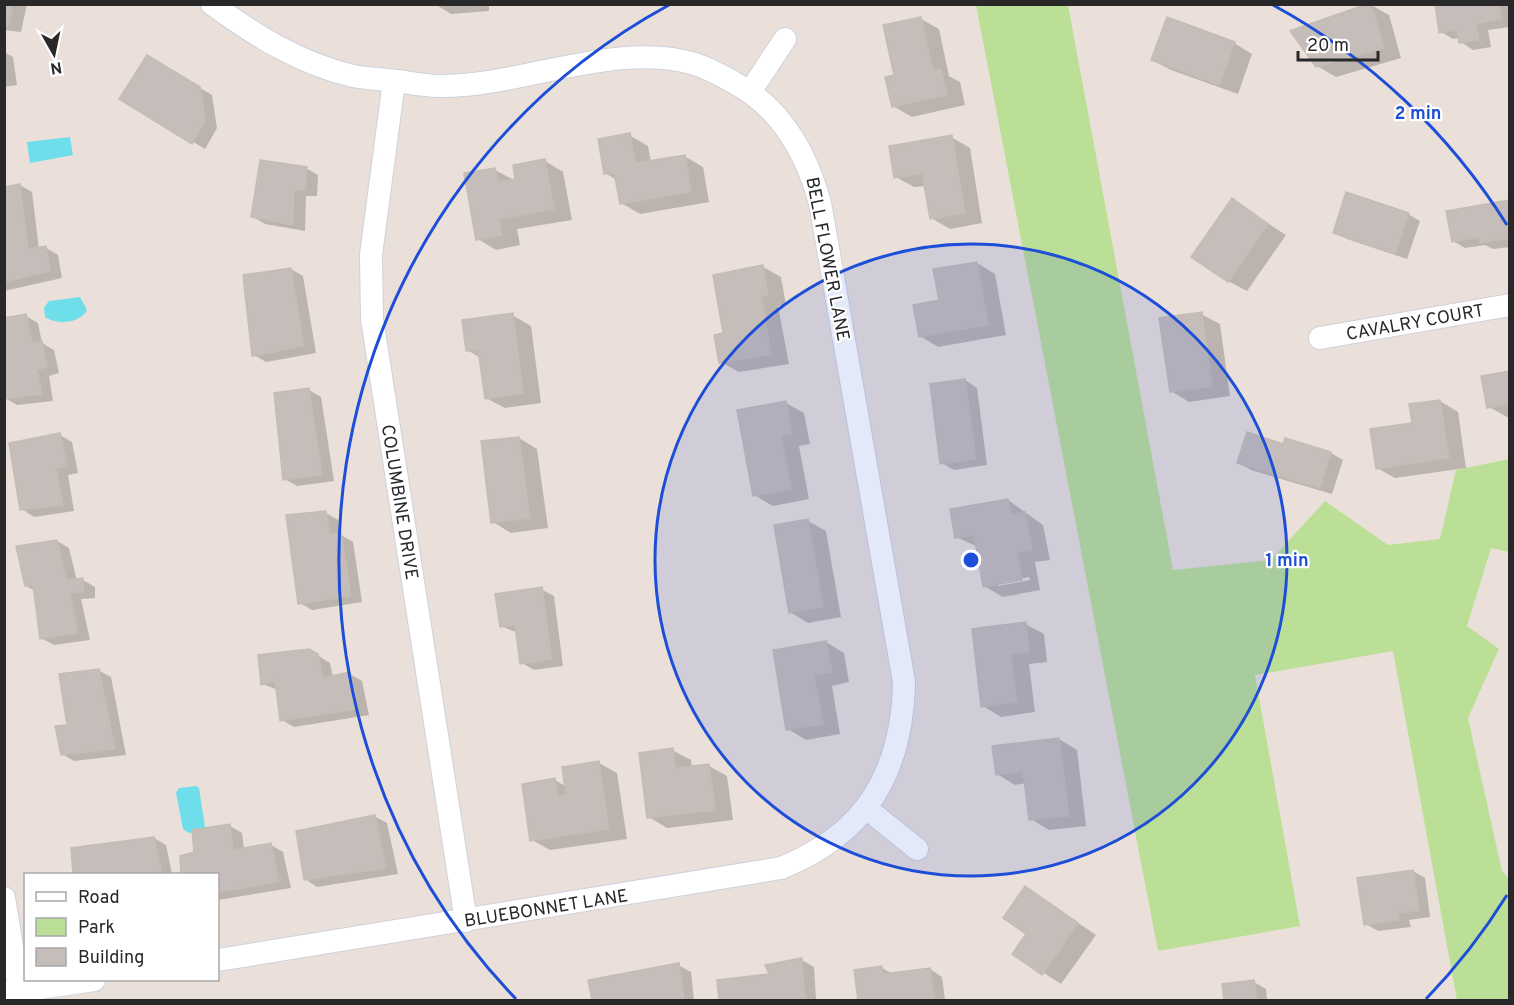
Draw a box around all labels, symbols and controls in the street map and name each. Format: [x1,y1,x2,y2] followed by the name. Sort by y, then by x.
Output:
[24,24,84,84] north arrow
[1298,24,1378,62] scale bar
[1307,35,1349,58] text: 20 m
[49,56,63,78] text: N
[1394,103,1442,126] text: 2 min
[799,175,854,343] street label: BELL FLOWER LANE
[1344,300,1486,347] street label: CAVALRY COURT
[375,423,422,582] street label: COLUMBINE DRIVE
[961,550,981,570] centre of rings
[1265,550,1309,573] text: 1 min
[24,873,219,981] legend
[463,885,630,934] street label: BLUEBONNET LANE
[78,887,120,910] text: Road
[78,917,115,940] text: Park
[78,947,144,970] text: Building

